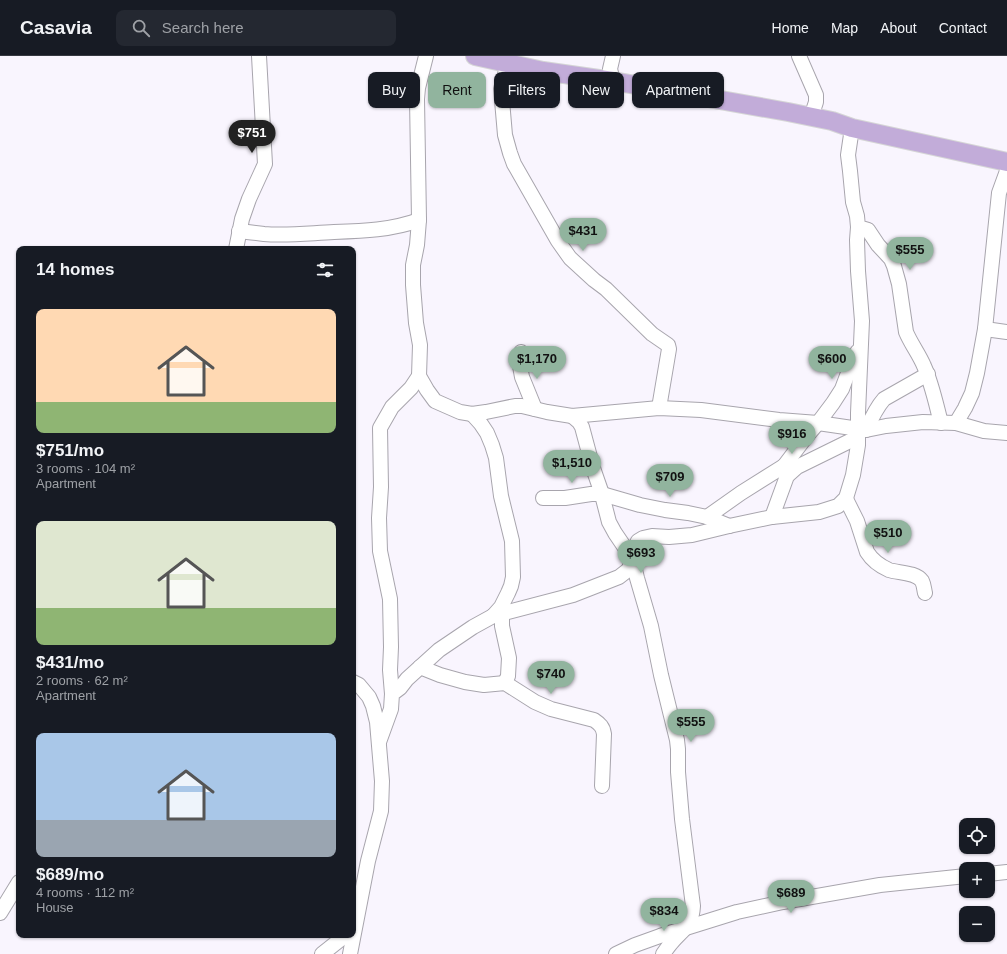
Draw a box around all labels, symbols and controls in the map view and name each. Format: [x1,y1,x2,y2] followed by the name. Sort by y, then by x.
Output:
[116,10,396,46] search box
[20,17,92,38] text: Casavia
[130,17,152,39] icon: search
[162,19,244,36] text: Search here
[772,20,809,36] text: Home
[831,20,858,36] text: Map
[880,20,917,36] text: About
[939,20,987,36] text: Contact
[368,72,420,108] chip: Buy
[428,72,486,108] chip: Rent
[494,72,560,108] chip: Filters
[568,72,624,108] chip: New
[632,72,724,108] chip: Apartment
[228,120,276,154] pin: $751
[238,125,266,140] text: $751
[559,218,607,252] pin: $431
[569,223,597,238] text: $431
[886,237,934,271] pin: $555
[896,242,924,257] text: $555
[314,259,336,281] icon: filters
[36,260,114,279] text: 14 homes
[150,335,222,407] icon: home
[504,346,570,380] pin: $1,170
[808,346,856,380] pin: $600
[517,351,557,366] text: $1,170
[818,351,846,366] text: $600
[768,421,816,455] pin: $916
[778,426,806,441] text: $916
[36,441,104,460] text: $751/mo
[539,450,605,484] pin: $1,510
[552,455,592,470] text: $1,510
[36,461,135,476] text: 3 rooms · 104 m²
[646,464,694,498] pin: $709
[656,469,684,484] text: $709
[36,476,96,491] text: Apartment
[864,520,912,554] pin: $510
[874,525,902,540] text: $510
[617,540,665,574] pin: $693
[627,545,655,560] text: $693
[150,547,222,619] icon: home
[36,653,104,672] text: $431/mo
[527,661,575,695] pin: $740
[537,666,565,681] text: $740
[36,673,128,688] text: 2 rooms · 62 m²
[36,688,96,703] text: Apartment
[667,709,715,743] pin: $555
[677,714,705,729] text: $555
[150,759,222,831] icon: home
[959,818,995,942] map controls
[959,818,995,854] button: locate
[959,862,995,898] button: +
[36,865,104,884] text: $689/mo
[767,880,815,914] pin: $689
[36,885,134,900] text: 4 rooms · 112 m²
[777,885,805,900] text: $689
[640,898,688,932] pin: $834
[36,900,74,915] text: House
[650,903,678,918] text: $834
[959,906,995,942] button: −

